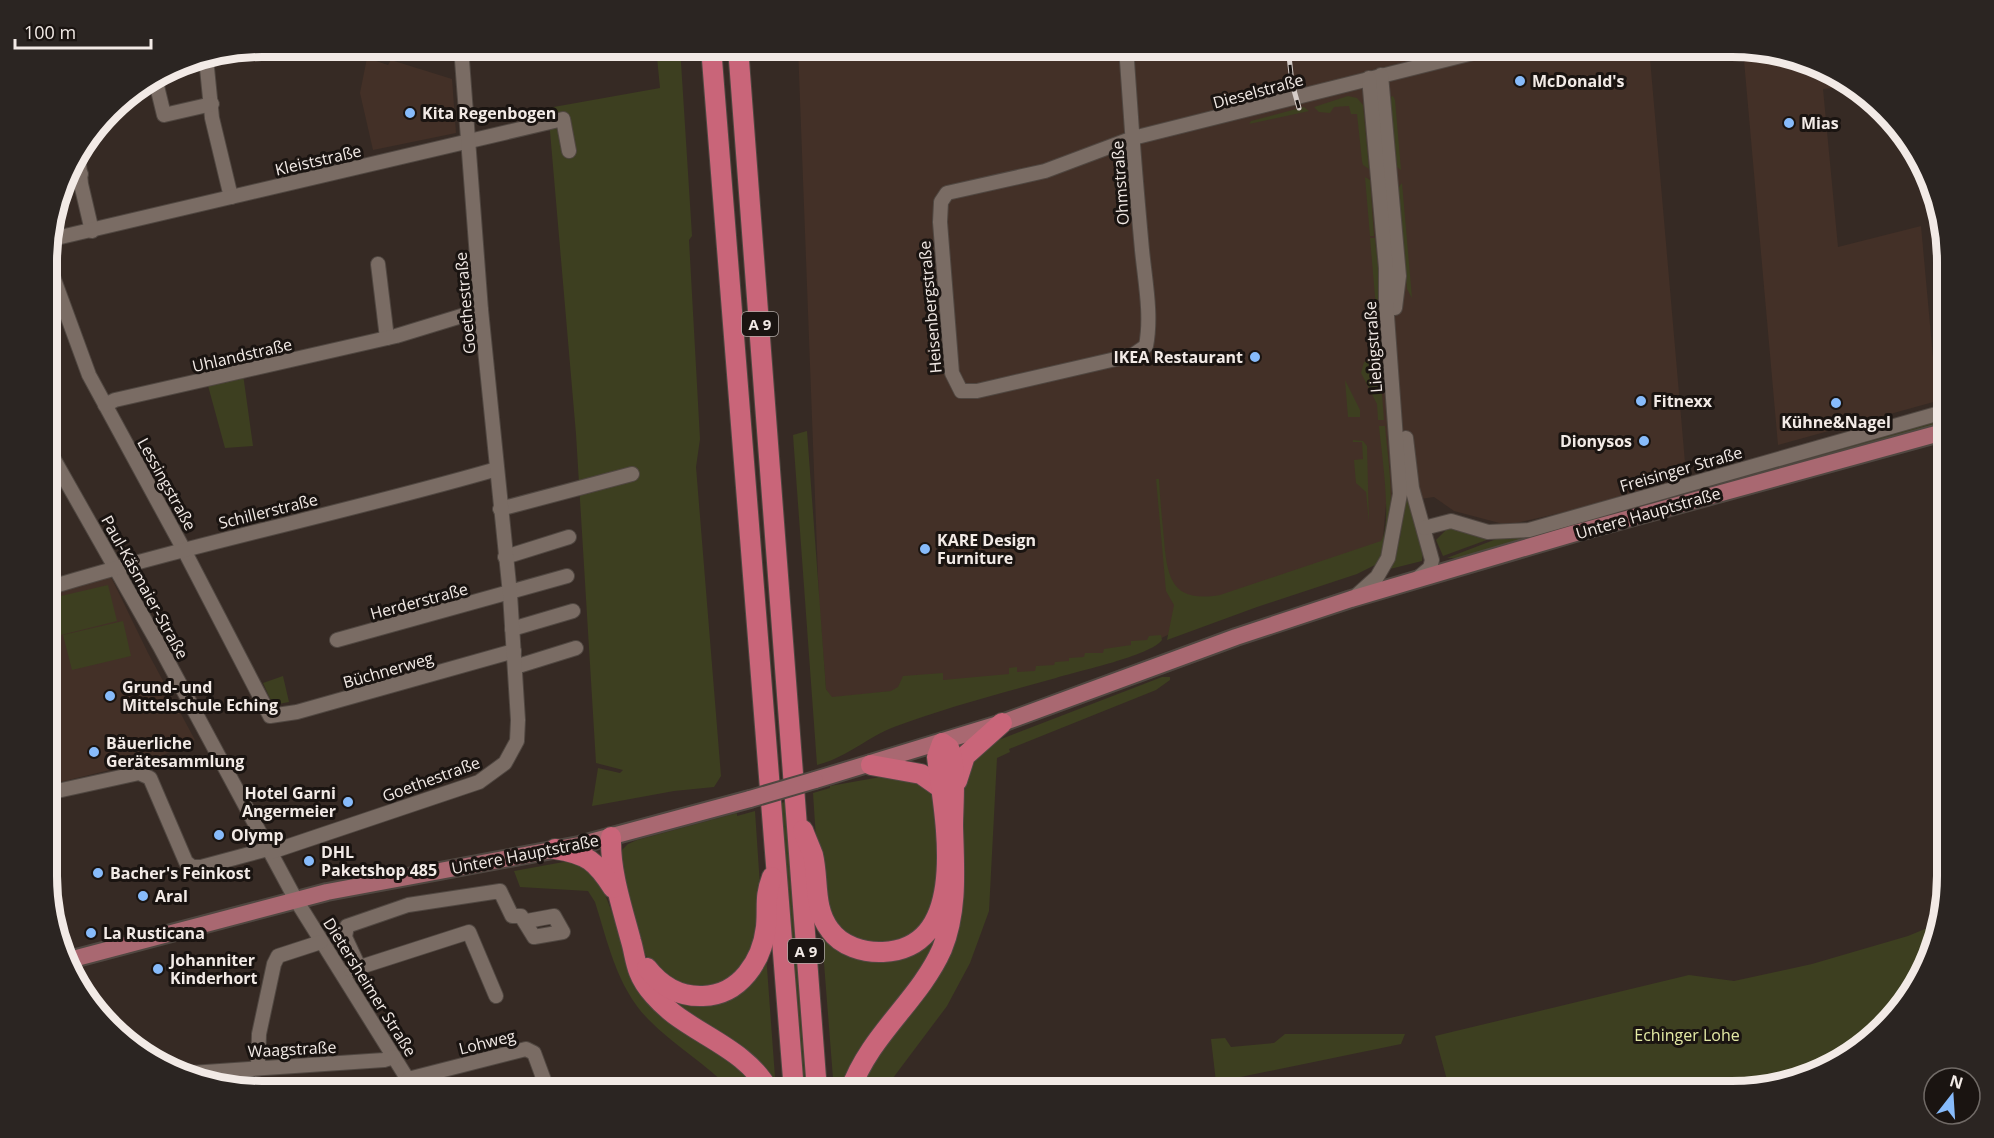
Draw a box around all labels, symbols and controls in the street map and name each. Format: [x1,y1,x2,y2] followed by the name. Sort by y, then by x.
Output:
[15,12,152,50] scale bar
[24,20,76,44] text: 100 m
[1210,68,1306,114] street label: Dieselstraße
[1532,70,1625,92] place label: McDonald's
[1513,74,1527,88] marker: McDonald's
[422,102,556,124] place label: Kita Regenbogen
[403,106,417,120] marker: Kita Regenbogen
[1801,112,1839,134] place label: Mias
[1782,116,1796,130] marker: Mias
[273,139,363,181] street label: Kleiststraße
[1106,140,1134,226] street label: Ohmstraße
[913,240,947,374] street label: Heisenbergstraße
[450,251,480,355] street label: Goethestraße
[1359,301,1387,393] street label: Liebigstraße
[742,312,778,336] road number: A 9
[190,333,294,377] street label: Uhlandstraße
[1113,346,1243,368] place label: IKEA Restaurant
[1248,350,1262,364] marker: IKEA Restaurant
[1653,390,1713,412] place label: Fitnexx
[1634,394,1648,408] marker: Fitnexx
[1829,396,1843,410] marker: Kühne&Nagel
[1781,411,1891,433] place label: Kühne&Nagel
[1560,430,1632,452] place label: Dionysos
[132,434,202,534] street label: Lessingstraße
[1637,434,1651,448] marker: Dionysos
[1617,441,1745,497] street label: Freisinger Straße
[1573,482,1723,544] street label: Untere Hauptstraße
[216,488,320,534] street label: Schillerstraße
[96,511,194,663] street label: Paul-Käsmaier-Straße
[937,529,1036,569] place label: KARE Design Furniture
[918,542,932,556] marker: KARE Design Furniture
[368,577,470,625] street label: Herderstraße
[340,647,436,693] street label: Büchnerweg
[122,676,278,716] place label: Grund- und Mittelschule Eching
[103,689,117,703] marker: Grund- und Mittelschule Eching
[106,732,244,772] place label: Bäuerliche Gerätesammlung
[87,745,101,759] marker: Bäuerliche Gerätesammlung
[379,751,483,807] street label: Goethestraße
[242,782,336,822] place label: Hotel Garni Angermeier
[341,795,355,809] marker: Hotel Garni Angermeier
[231,824,284,846] place label: Olymp
[212,828,226,842] marker: Olymp
[450,829,601,879] street label: Untere Hauptstraße
[321,841,437,881] place label: DHL Paketshop 485
[302,854,316,868] marker: DHL Paketshop 485
[110,862,251,884] place label: Bacher's Feinkost
[91,866,105,880] marker: Bacher's Feinkost
[155,885,188,907] place label: Aral
[136,889,150,903] marker: Aral
[318,913,422,1061] street label: Dietersheimer Straße
[103,922,205,944] place label: La Rusticana
[84,926,98,940] marker: La Rusticana
[788,939,824,963] road number: A 9
[168,949,258,989] place label: Johanniter Kinderhort
[151,962,165,976] marker: Johanniter Kinderhort
[456,1024,518,1060] street label: Lohweg
[1634,1024,1740,1046] park label: Echinger Lohe
[247,1036,337,1062] street label: Waagstraße
[1922,1066,1982,1126] north arrow
[1947,1069,1966,1094] text: N

